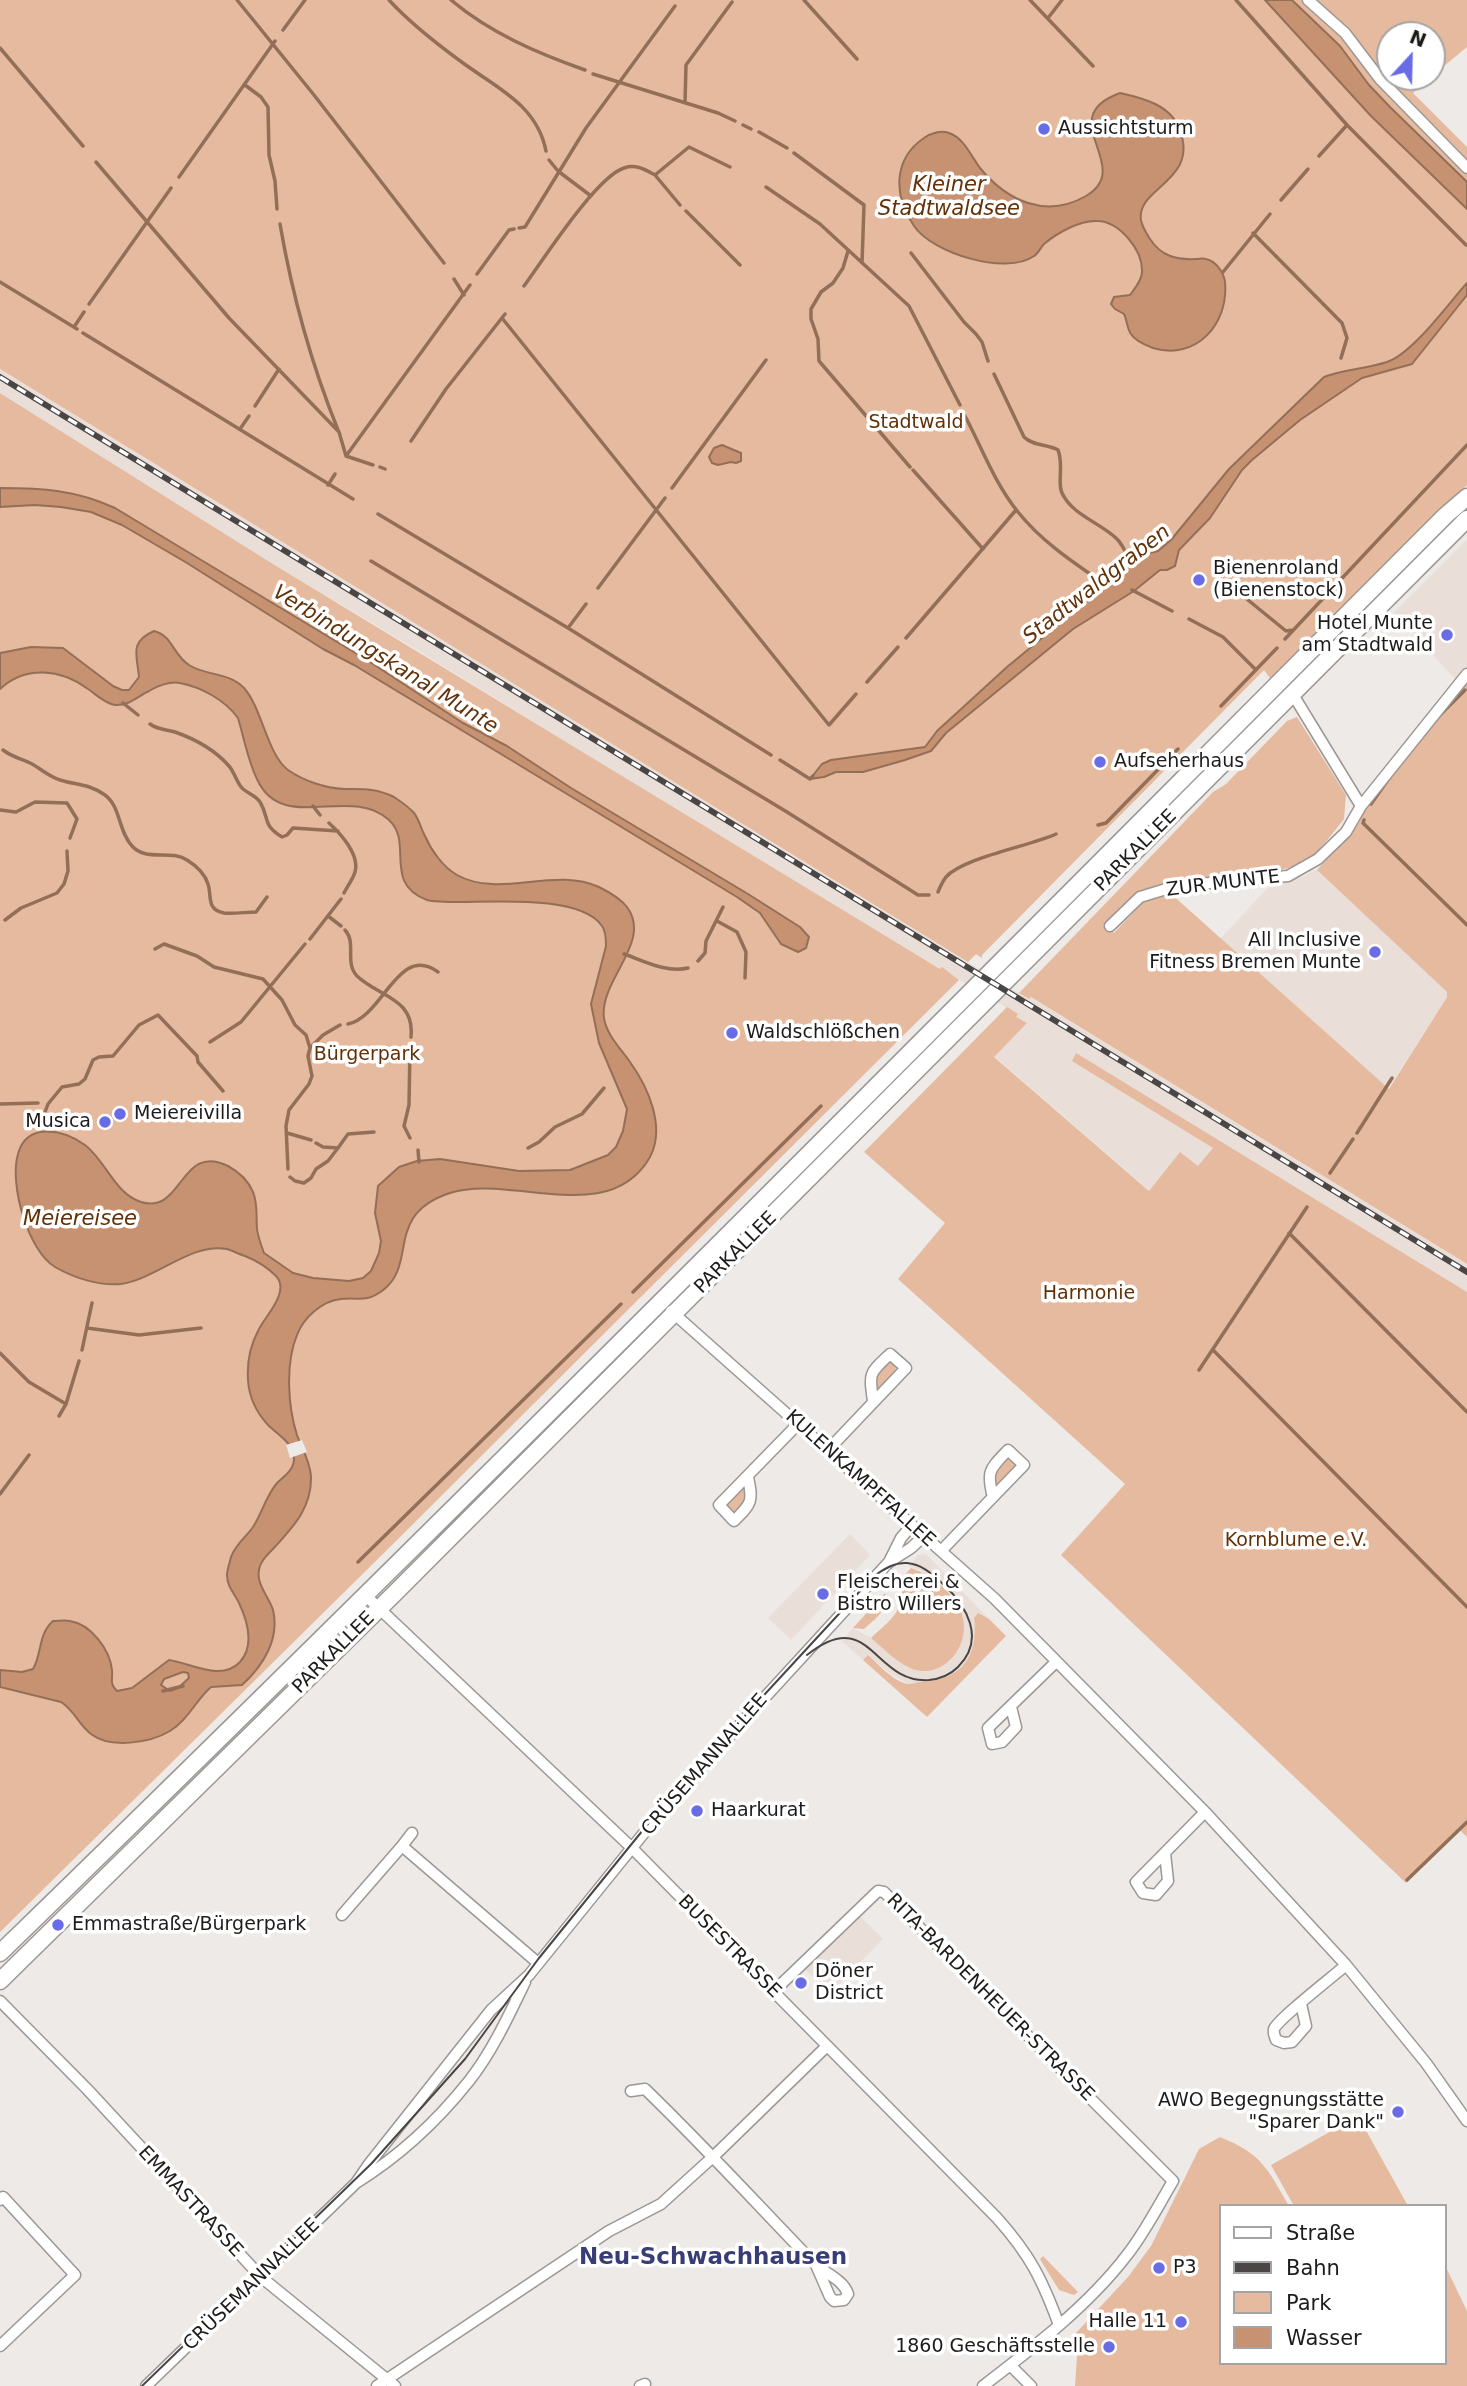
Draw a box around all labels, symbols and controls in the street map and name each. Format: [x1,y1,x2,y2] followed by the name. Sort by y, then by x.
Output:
[1376,21,1446,91] north arrow
[1407,25,1430,52] text: N
[1058,118,1193,140] place label: Aussichtsturm
[1036,121,1052,137] marker: Aussichtsturm
[878,173,1020,223] water label: Kleiner Stadtwaldsee
[868,412,964,434] park label: Stadtwald
[1018,520,1176,650] water label: Stadtwaldgraben
[1213,558,1344,602] place label: Bienenroland (Bienenstock)
[1191,572,1207,588] marker: Bienenroland (Bienenstock)
[268,580,502,740] water label: Verbindungskanal Munte
[1302,613,1433,657] place label: Hotel Munte am Stadtwald
[1439,627,1455,643] marker: Hotel Munte am Stadtwald
[1114,751,1244,773] place label: Aufseherhaus
[1092,754,1108,770] marker: Aufseherhaus
[1090,805,1182,897] street label: PARKALLEE
[1165,866,1281,902] street label: ZUR MUNTE
[1149,930,1361,974] place label: All Inclusive Fitness Bremen Munte
[1367,944,1383,960] marker: All Inclusive Fitness Bremen Munte
[746,1022,900,1044] place label: Waldschlößchen
[724,1025,740,1041] marker: Waldschlößchen
[314,1044,420,1066] park label: Bürgerpark
[134,1103,242,1125] place label: Meiereivilla
[112,1106,128,1122] marker: Meiereivilla
[25,1111,91,1133] place label: Musica
[97,1114,113,1130] marker: Musica
[23,1207,137,1233] water label: Meiereisee
[690,1207,782,1299] street label: PARKALLEE
[1043,1283,1135,1305] park label: Harmonie
[780,1406,940,1552] street label: KULENKAMPFFALLEE
[1225,1530,1367,1552] park label: Kornblume e.V.
[837,1572,961,1616] place label: Fleischerei & Bistro Willers
[815,1586,831,1602] marker: Fleischerei & Bistro Willers
[288,1607,380,1699] street label: PARKALLEE
[637,1689,773,1841] street label: CRÜSEMANNALLEE
[711,1800,806,1822] place label: Haarkurat
[689,1803,705,1819] marker: Haarkurat
[881,1889,1099,2107] street label: RITA-BARDENHEUER-STRASSE
[673,1891,785,2003] street label: BUSESTRASSE
[72,1914,306,1936] place label: Emmastraße/Bürgerpark
[50,1917,66,1933] marker: Emmastraße/Bürgerpark
[815,1961,883,2005] place label: Döner District
[793,1975,809,1991] marker: Döner District
[1158,2090,1384,2134] place label: AWO Begegnungsstätte "Sparer Dank"
[1390,2104,1406,2120] marker: AWO Begegnungsstätte "Sparer Dank"
[133,2142,247,2262] street label: EMMASTRASSE
[1218,2204,1446,2365] legend
[179,2214,325,2356] street label: CRÜSEMANNALLEE
[1286,2221,1355,2245] text: Straße
[579,2244,847,2272] district label: Neu-Schwachhausen
[1286,2256,1340,2280] text: Bahn
[1173,2257,1197,2279] place label: P3
[1151,2260,1167,2276] marker: P3
[1286,2291,1331,2315] text: Park
[1089,2311,1167,2333] place label: Halle 11
[1173,2314,1189,2330] marker: Halle 11
[1286,2326,1362,2350] text: Wasser
[895,2336,1095,2358] place label: 1860 Geschäftsstelle
[1101,2339,1117,2355] marker: 1860 Geschäftsstelle

